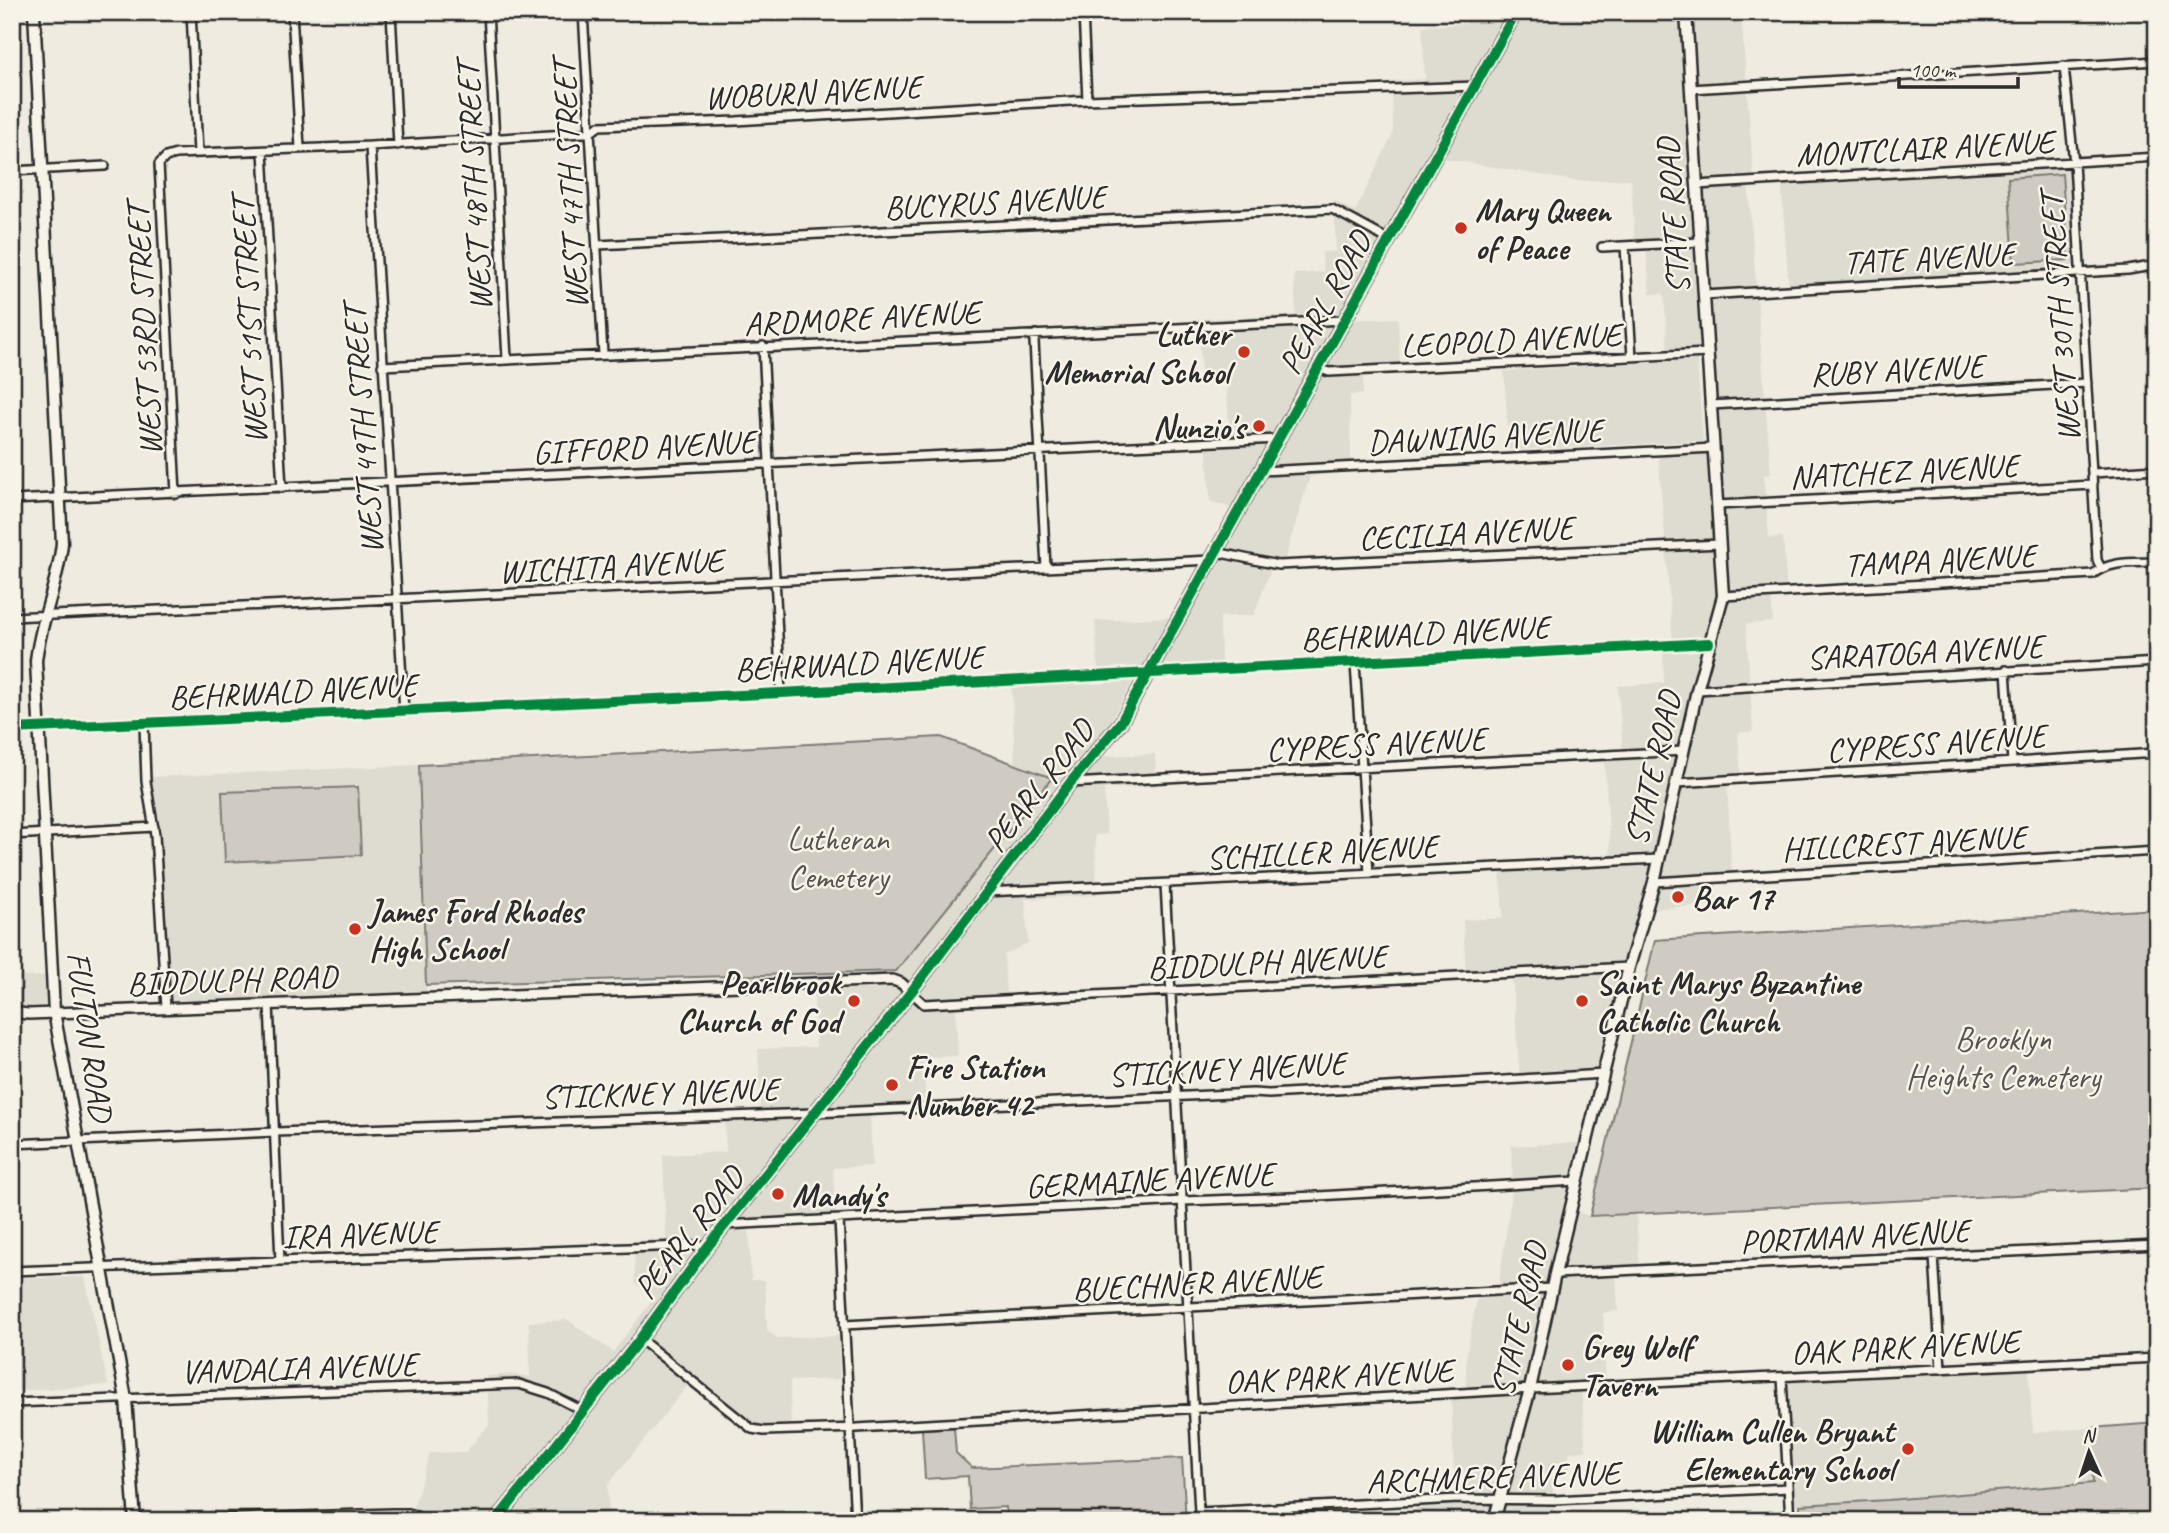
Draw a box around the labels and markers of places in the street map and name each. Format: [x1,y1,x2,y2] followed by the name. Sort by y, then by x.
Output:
[1475,189,1612,269] place label: Mary Queen of Peace
[1453,220,1469,236] marker: Mary Queen of Peace
[1045,313,1236,393] place label: Luther Memorial School
[1236,344,1252,360] marker: Luther Memorial School
[1153,406,1248,448] place label: Nunzio's
[1251,418,1267,434] marker: Nunzio's
[1692,877,1777,919] place label: Bar 17
[1670,889,1686,905] marker: Bar 17
[367,890,586,970] place label: James Ford Rhodes High School
[347,921,363,937] marker: James Ford Rhodes High School
[677,962,846,1042] place label: Pearlbrook Church of God
[1596,962,1863,1042] place label: Saint Marys Byzantine Catholic Church
[846,993,862,1009] marker: Pearlbrook Church of God
[1574,993,1590,1009] marker: Saint Marys Byzantine Catholic Church
[906,1046,1045,1126] place label: Fire Station Number 42
[884,1077,900,1093] marker: Fire Station Number 42
[792,1174,889,1216] place label: Mandy's
[770,1186,786,1202] marker: Mandy's
[1582,1326,1699,1406] place label: Grey Wolf Tavern
[1560,1357,1576,1373] marker: Grey Wolf Tavern
[1650,1410,1900,1490] place label: William Cullen Bryant Elementary School
[1900,1441,1916,1457] marker: William Cullen Bryant Elementary School

